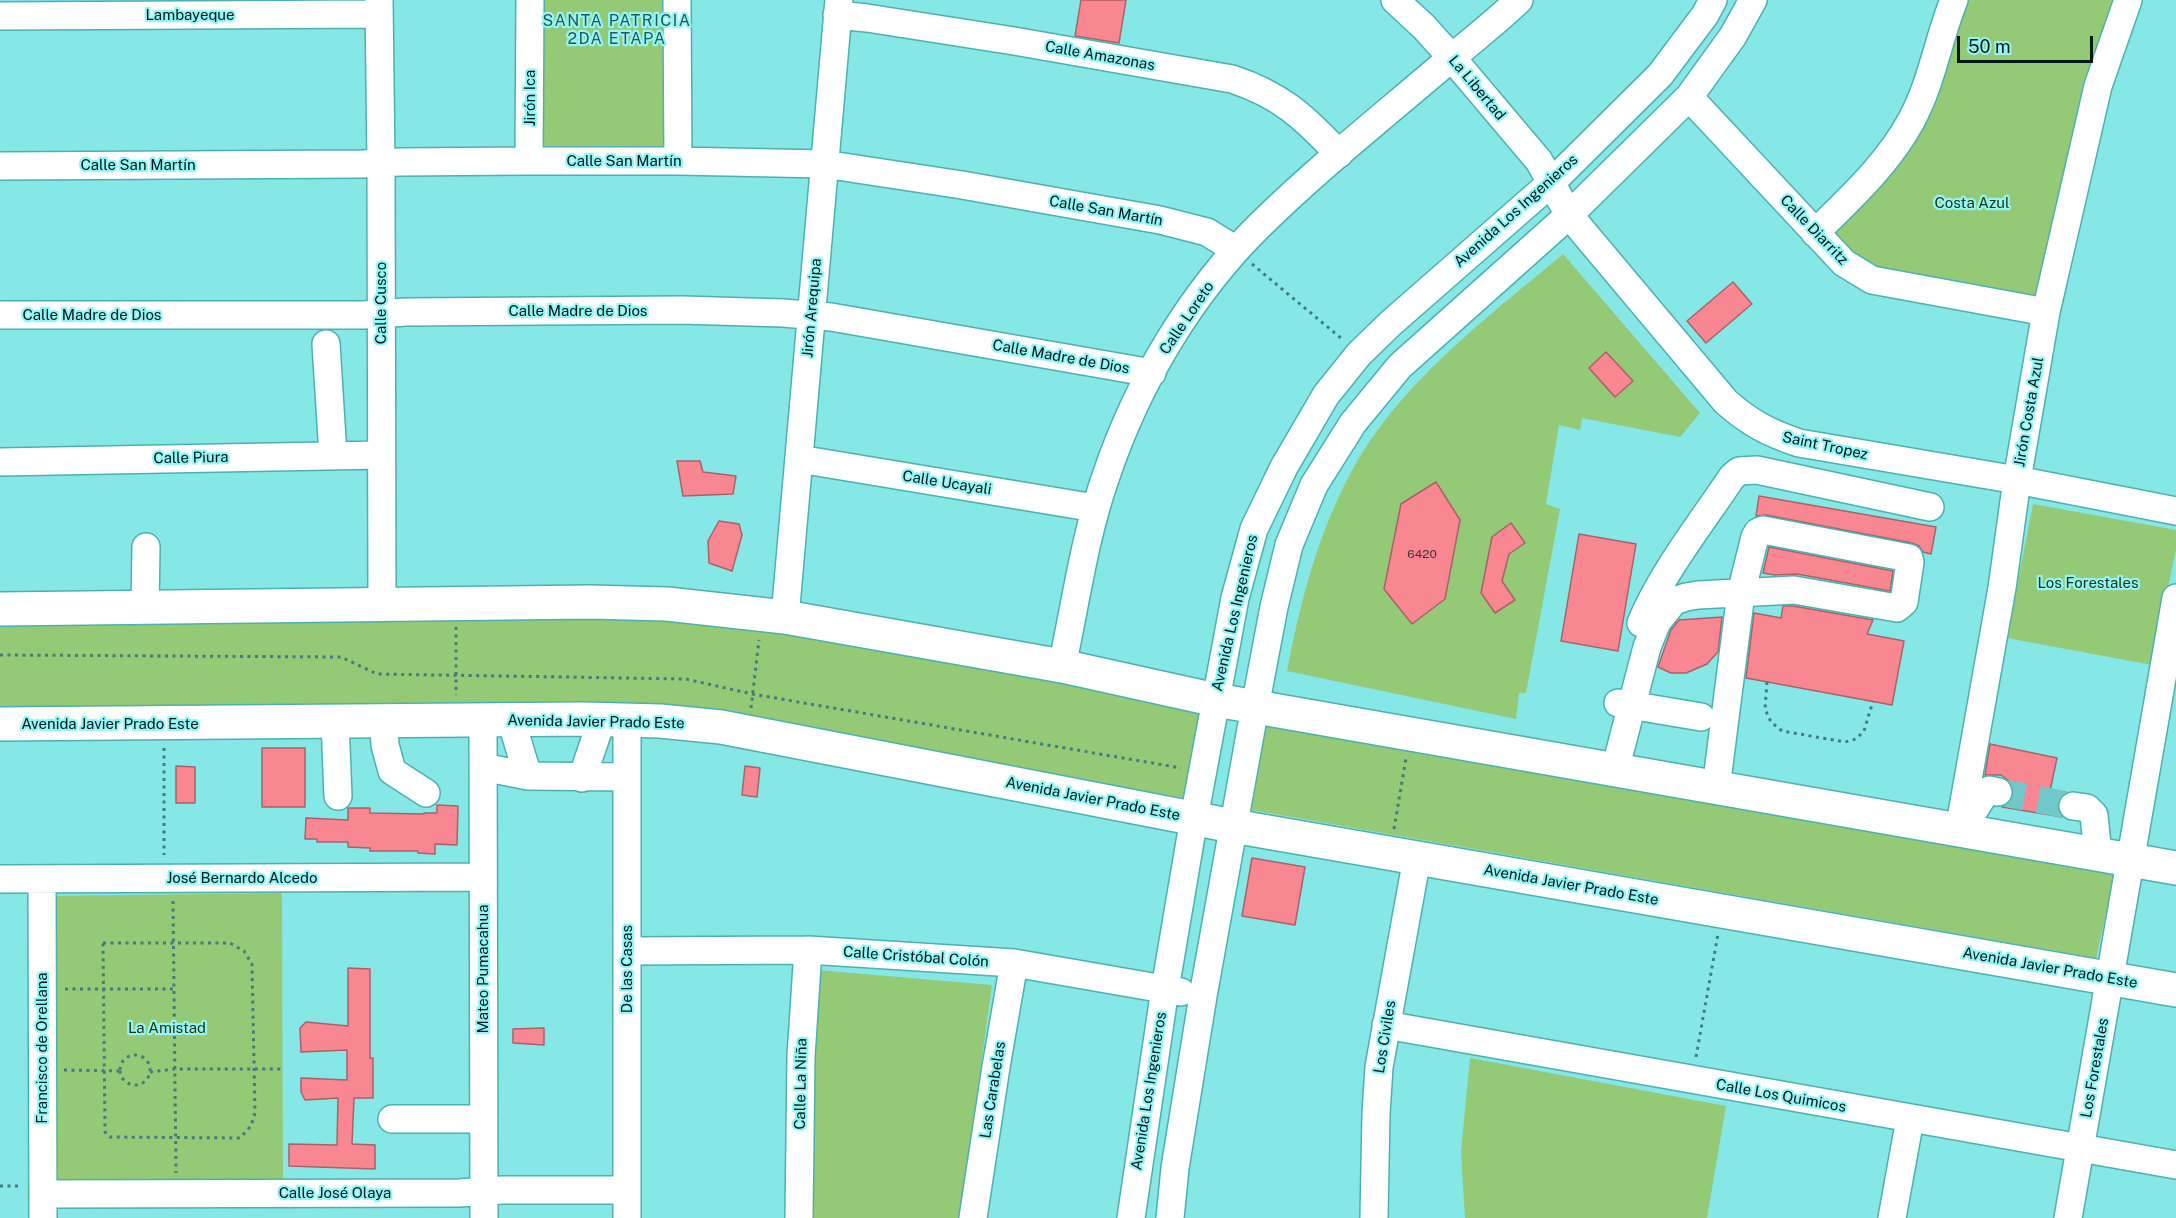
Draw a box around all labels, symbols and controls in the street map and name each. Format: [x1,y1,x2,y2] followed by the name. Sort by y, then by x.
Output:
[145,6,235,24] street label: Lambayeque
[542,11,692,49] district label: SANTA PATRICIA 2DA ETAPA
[1960,24,2096,62] scale bar
[1968,36,2011,57] text: 50 m
[1044,37,1156,75] street label: Calle Amazonas
[1445,52,1509,124] street label: La Libertad
[521,70,539,126] street label: Jirón Ica
[1451,151,1581,271] street label: Avenida Los Ingenieros
[566,152,682,170] street label: Calle San Martín
[80,156,196,174] street label: Calle San Martín
[1776,191,1852,269] street label: Calle Diarritz
[1048,192,1164,230] street label: Calle San Martín
[1934,194,2010,212] park label: Costa Azul
[799,258,825,358] street label: Jirón Arequipa
[372,262,390,344] street label: Calle Cusco
[1156,278,1218,358] street label: Calle Loreto
[509,302,647,320] street label: Calle Madre de Dios
[23,306,161,324] street label: Calle Madre de Dios
[991,336,1131,378] street label: Calle Madre de Dios
[2010,356,2048,468] street label: Jirón Costa Azul
[1781,428,1869,464] street label: Saint Tropez
[153,448,229,468] street label: Calle Piura
[901,467,993,499] street label: Calle Ucayali
[1208,533,1262,693] street label: Avenida Los Ingenieros
[1407,547,1437,561] house number: 6420
[2037,574,2139,592] park label: Los Forestales
[507,711,685,733] street label: Avenida Javier Prado Este
[21,715,199,733] street label: Avenida Javier Prado Este
[1004,773,1182,825] street label: Avenida Javier Prado Este
[1482,861,1660,909] street label: Avenida Javier Prado Este
[166,869,318,887] street label: José Bernardo Alcedo
[474,904,492,1034] street label: Mateo Pumacahua
[618,925,636,1013] street label: De las Casas
[843,943,989,971] street label: Calle Cristóbal Colón
[1961,944,2139,992] street label: Avenida Javier Prado Este
[33,972,51,1124] street label: Francisco de Orellana
[1370,999,1400,1075] street label: Los Civiles
[1128,1011,1170,1171] street label: Avenida Los Ingenieros
[2077,1017,2113,1119] street label: Los Forestales
[128,1019,206,1037] park label: La Amistad
[791,1038,811,1130] street label: Calle La Niña
[976,1040,1010,1140] street label: Las Carabelas
[1715,1076,1847,1116] street label: Calle Los Quimicos
[279,1184,391,1202] street label: Calle José Olaya

